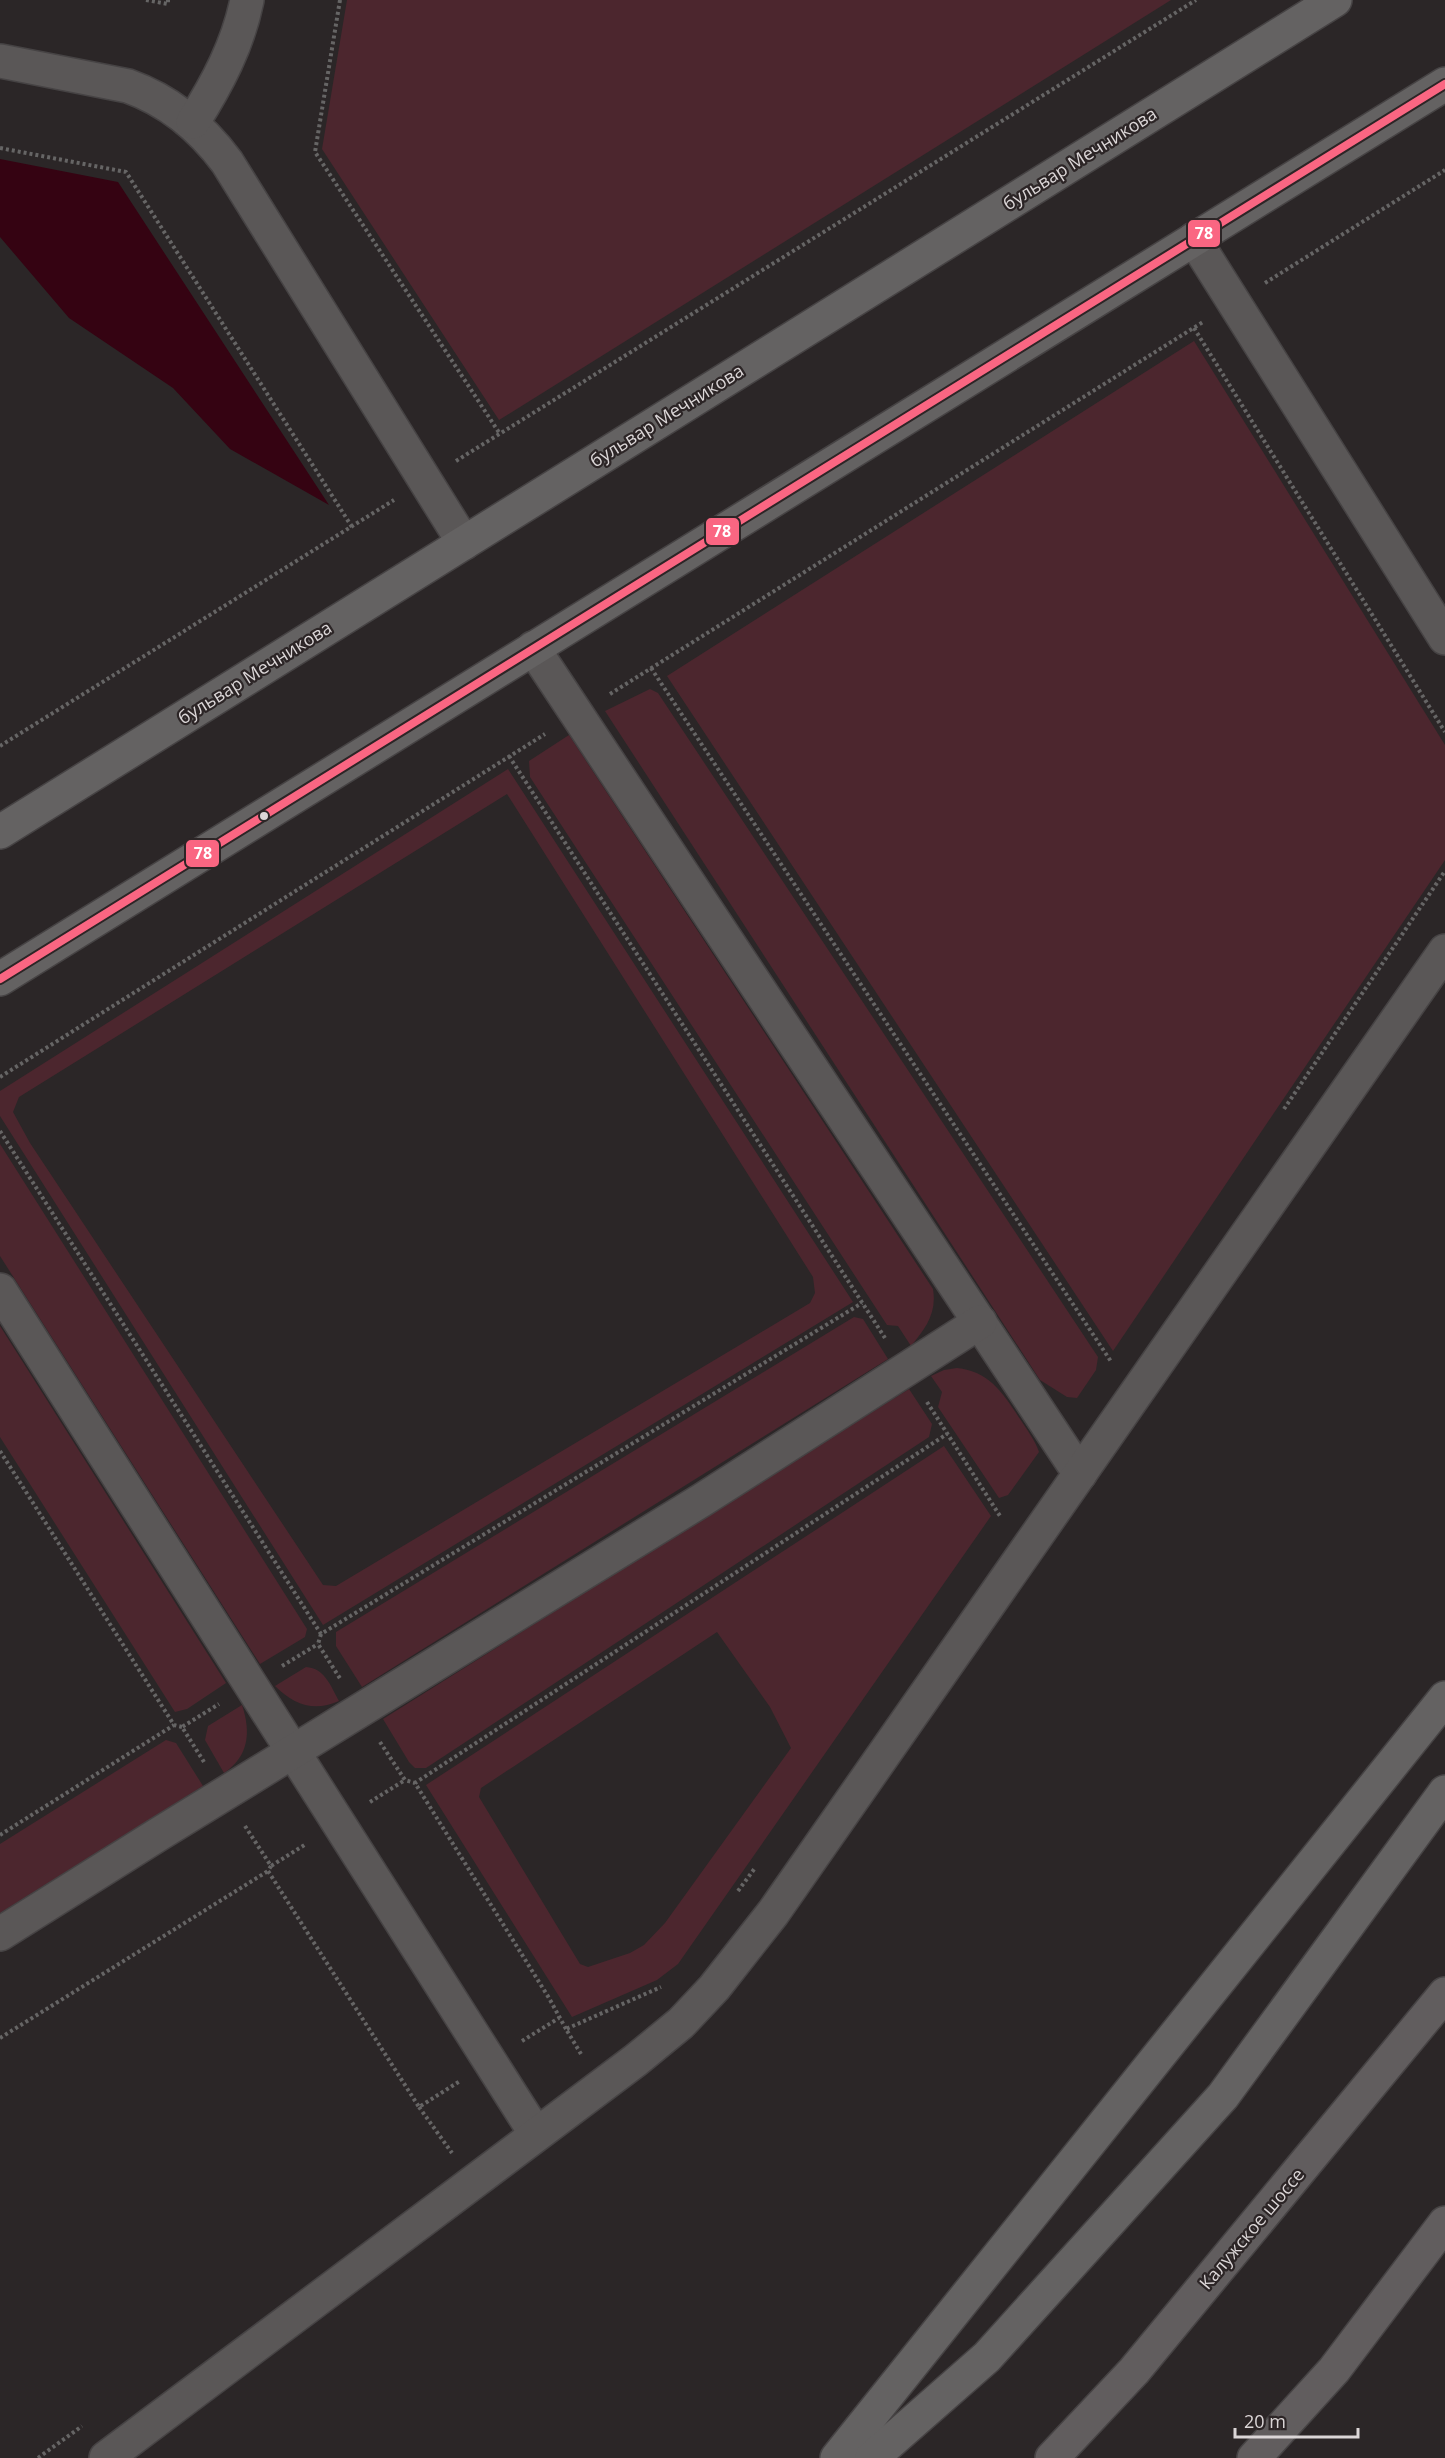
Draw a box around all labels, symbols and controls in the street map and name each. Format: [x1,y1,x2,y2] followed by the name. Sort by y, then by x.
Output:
[998,101,1161,215] street label: бульвар Мечникова
[1187,219,1221,248] line badge: 78
[1195,222,1213,244] text: 78
[585,358,748,472] street label: бульвар Мечникова
[705,517,740,546] line badge: 78
[713,520,731,542] text: 78
[173,615,336,729] street label: бульвар Мечникова
[258,810,270,822] unlabelled marker
[185,839,220,868] line badge: 78
[194,842,212,864] text: 78
[1193,2163,1309,2294] street label: Калужское шоссе
[1235,2401,1358,2439] scale bar
[1244,2409,1286,2433] text: 20 m

